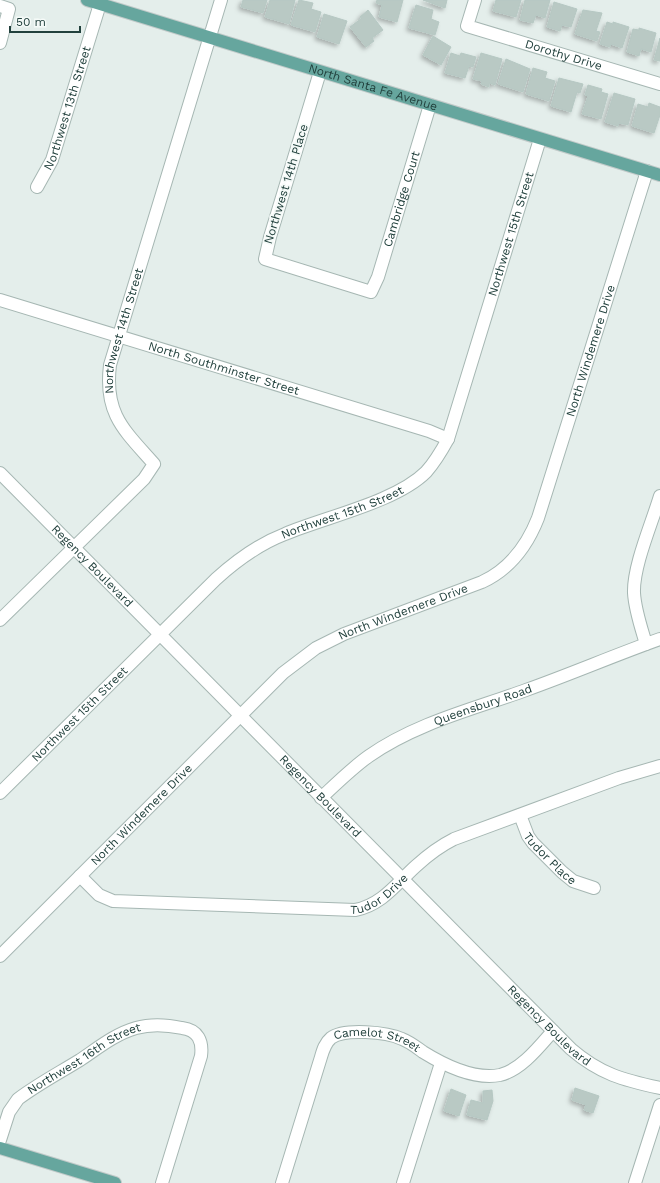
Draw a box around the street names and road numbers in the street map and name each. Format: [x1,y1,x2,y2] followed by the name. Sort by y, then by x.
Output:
[523,37,604,73] street label: Dorothy Drive
[41,44,94,173] street label: Northwest 13th Street
[307,61,439,114] street label: North Santa Fe Avenue
[261,122,311,246] street label: Northwest 14th Place
[380,149,423,249] street label: Cambridge Court
[485,170,536,298] street label: Northwest 15th Street
[102,266,146,394] street label: Northwest 14th Street
[563,283,618,418] street label: North Windemere Drive
[147,339,301,398] street label: North Southminster Street
[279,483,406,542] street label: Northwest 15th Street
[49,522,136,610] street label: Regency Boulevard
[336,581,470,643] street label: North Windemere Drive
[29,664,130,765] street label: Northwest 15th Street
[432,681,534,729] street label: Queensbury Road
[277,752,364,840] street label: Regency Boulevard
[88,761,195,868] street label: North Windemere Drive
[521,830,579,888] street label: Tudor Place
[350,871,411,917] street label: Tudor Drive
[505,982,593,1069] street label: Regency Boulevard
[25,1020,142,1097] street label: Northwest 16th Street
[332,1025,423,1055] street label: Camelot Street

